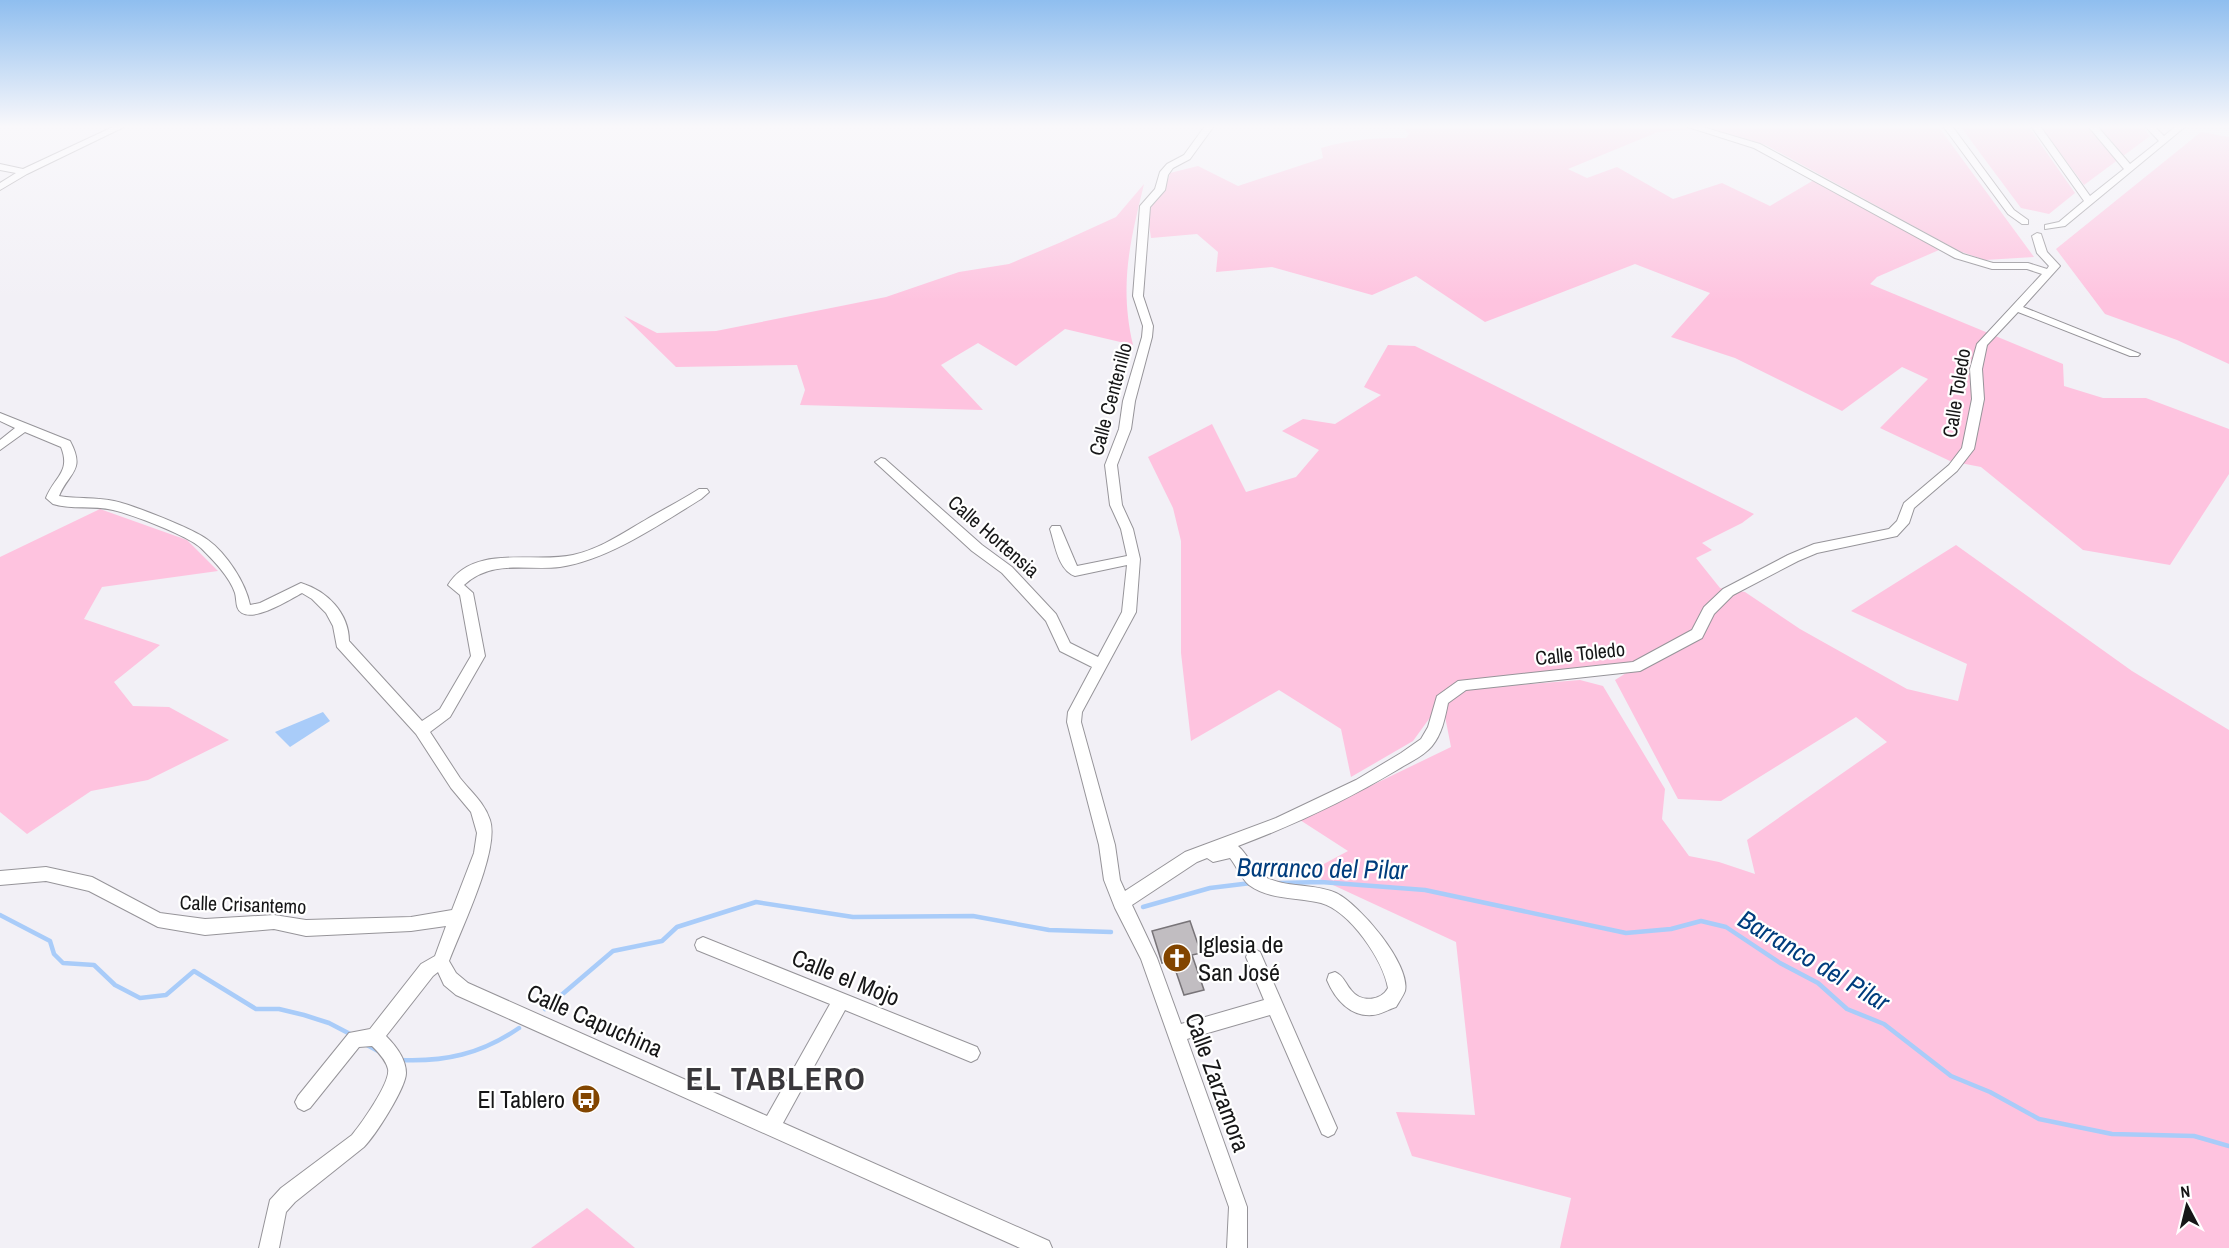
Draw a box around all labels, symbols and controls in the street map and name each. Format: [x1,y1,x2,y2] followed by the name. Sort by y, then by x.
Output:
[1082,340,1138,458] street label: Calle Centenillo
[1936,346,1976,440] street label: Calle Toledo
[942,489,1046,583] street label: Calle Hortensia
[1534,635,1626,671] street label: Calle Toledo
[1236,849,1409,887] water label: Barranco del Pilar
[179,888,307,920] street label: Calle Crisantemo
[1732,901,1897,1019] water label: Barranco del Pilar
[1198,928,1283,988] place label: Iglesia de San José
[787,941,905,1013] street label: Calle el Mojo
[1161,942,1193,974] church icon: Iglesia de San José
[522,976,668,1064] street label: Calle Capuchina
[1178,1008,1258,1156] street label: Calle Zarzamora
[686,1057,866,1100] district label: EL TABLERO
[477,1083,565,1115] place label: El Tablero
[570,1083,602,1115] bus stop icon: El Tablero
[2157,1176,2217,1236] north arrow
[2179,1180,2191,1203] text: N

